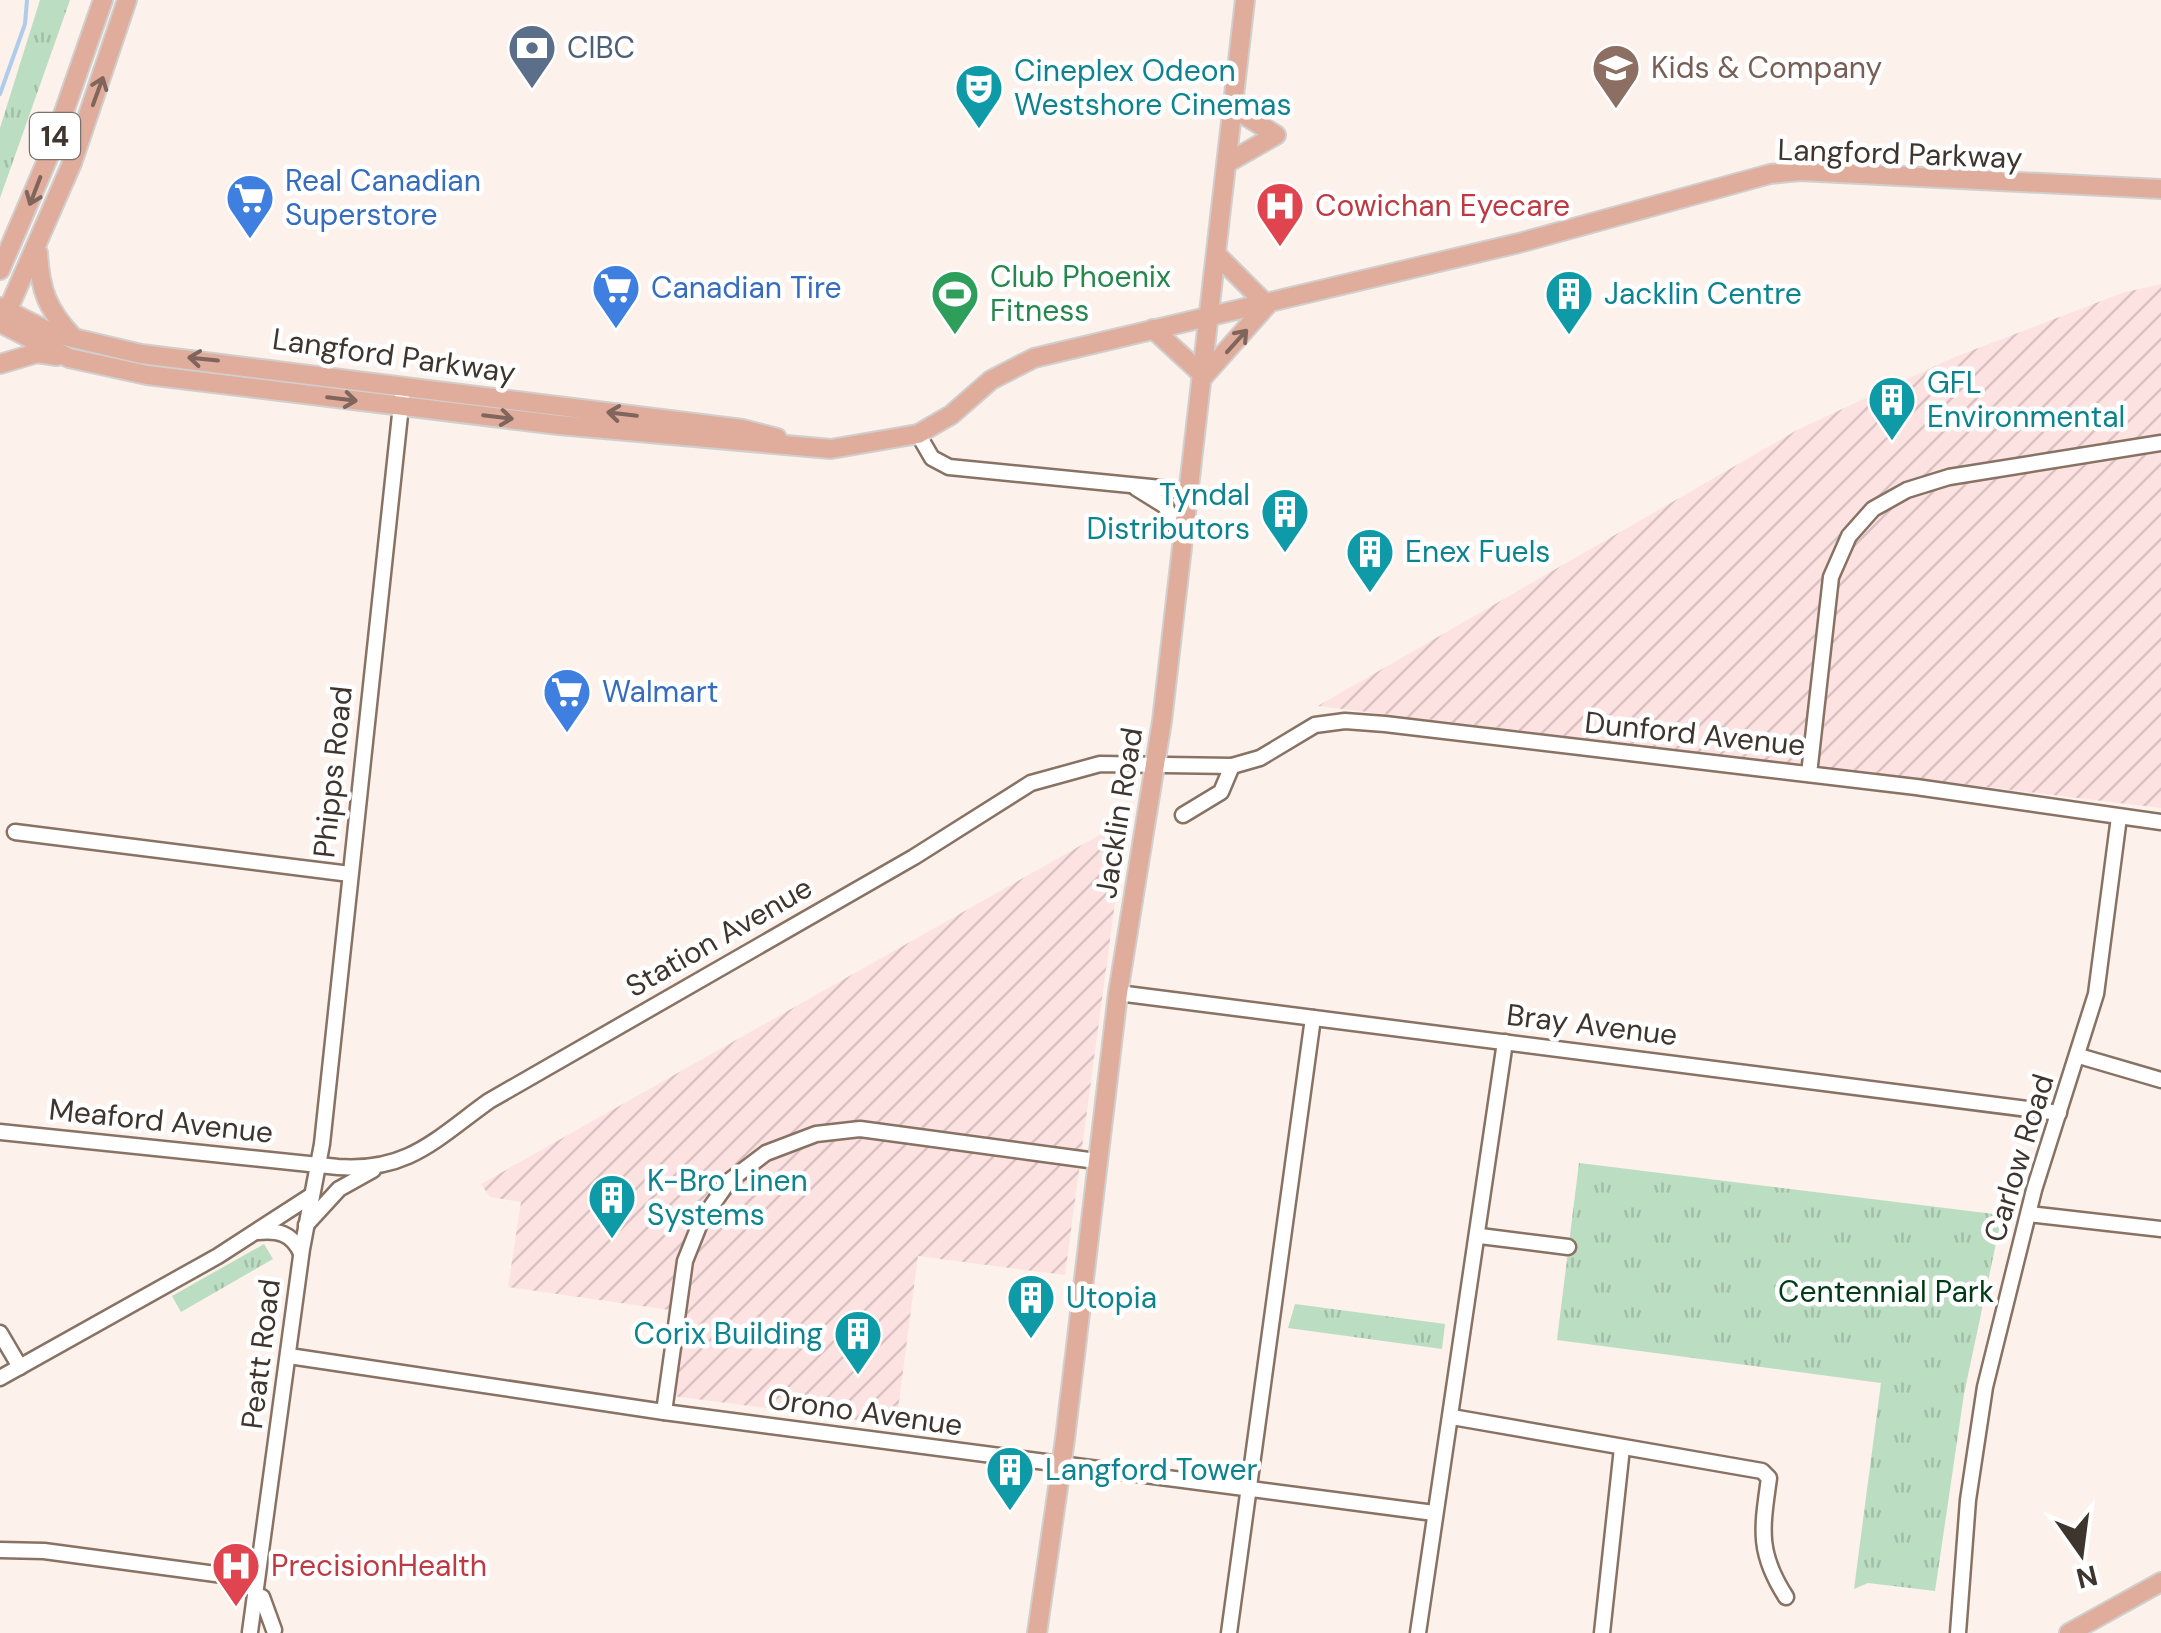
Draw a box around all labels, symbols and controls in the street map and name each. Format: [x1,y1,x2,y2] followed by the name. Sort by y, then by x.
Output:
[506,22,558,90] bank icon: CIBC
[567,28,635,67] place label: CIBC
[1590,42,1642,110] school or university icon: Kids & Company
[1651,48,1882,87] place label: Kids & Company
[1014,51,1291,124] place label: Cineplex Odeon Westshore Cinemas
[953,62,1005,130] theatre icon: Cineplex Odeon Westshore Cinemas
[90,77,108,108] one-way arrow
[30,113,80,159] road number: 14
[1777,130,2023,177] street label: Langford Parkway
[285,161,481,234] place label: Real Canadian Superstore
[224,172,276,240] supermarket icon: Real Canadian Superstore
[24,175,42,205] one-way arrow
[1254,180,1306,248] hospital icon: Cowichan Eyecare
[1315,186,1570,225] place label: Cowichan Eyecare
[990,257,1171,330] place label: Club Phoenix Fitness
[590,262,642,330] supermarket icon: Canadian Tire
[651,268,842,307] place label: Canadian Tire
[929,268,981,336] sports icon: Club Phoenix Fitness
[1543,268,1595,336] building icon: Jacklin Centre
[1604,274,1802,313] place label: Jacklin Centre
[270,319,518,392] street label: Langford Parkway
[1225,329,1248,354] one-way arrow
[188,349,220,368] one-way arrow
[1927,363,2125,436] place label: GFL Environmental
[1866,374,1918,442] building icon: GFL Environmental
[325,391,358,409] one-way arrow
[607,404,639,423] one-way arrow
[481,408,513,427] one-way arrow
[1086,475,1250,548] place label: Tyndal Distributors
[1259,486,1311,554] building icon: Tyndal Distributors
[1344,526,1396,594] building icon: Enex Fuels
[1405,532,1550,571] place label: Enex Fuels
[541,666,593,734] supermarket icon: Walmart
[602,672,719,711] place label: Walmart
[304,684,361,860] street label: Phipps Road
[1583,703,1807,764] street label: Dunford Avenue
[1086,725,1151,901] street label: Jacklin Road
[619,867,819,1006] street label: Station Avenue
[1504,995,1680,1054] street label: Bray Avenue
[1975,1069,2063,1247] street label: Carlow Road
[47,1089,275,1152] street label: Meaford Avenue
[647,1161,808,1234] place label: K-Bro Linen Systems
[586,1172,638,1240] building icon: K-Bro Linen Systems
[1005,1272,1057,1340] building icon: Utopia
[1778,1272,1994,1311] park label: Centennial Park
[232,1277,289,1431] street label: Peatt Road
[1066,1278,1157,1317] place label: Utopia
[832,1308,884,1376] building icon: Corix Building
[633,1314,823,1353] place label: Corix Building
[765,1379,965,1444] street label: Orono Avenue
[984,1444,1036,1512] building icon: Langford Tower
[1045,1450,1258,1489] place label: Langford Tower
[2031,1503,2131,1603] north arrow
[210,1540,262,1608] hospital icon: PrecisionHealth
[271,1546,487,1585] place label: PrecisionHealth
[2073,1556,2101,1597] text: N

